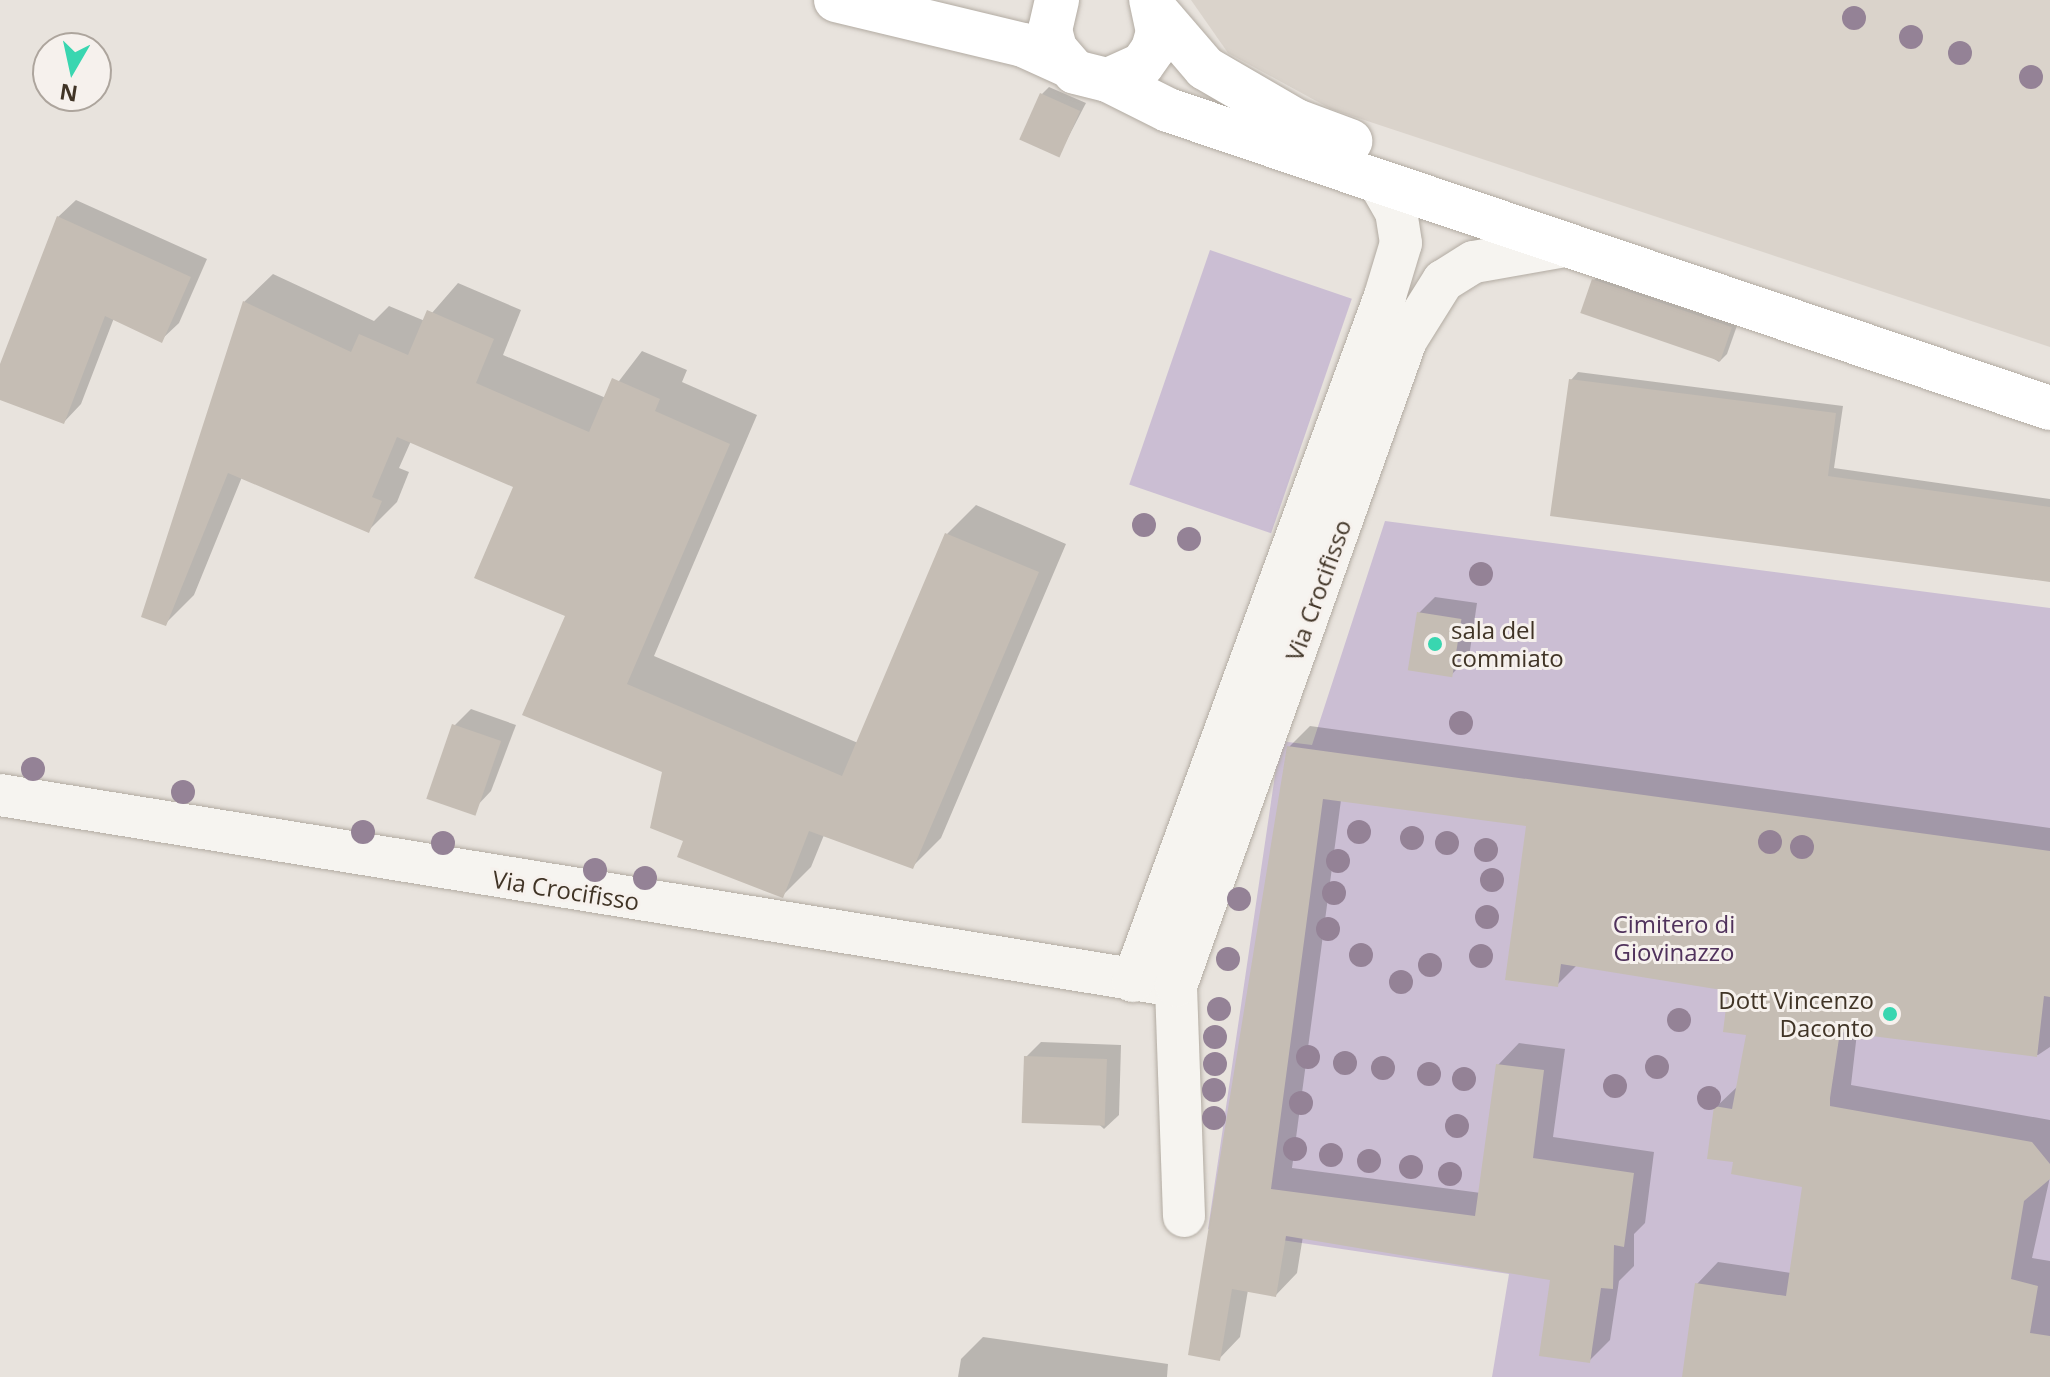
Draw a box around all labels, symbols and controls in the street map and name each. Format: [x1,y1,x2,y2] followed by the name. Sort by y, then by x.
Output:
[32,32,112,112] north arrow
[57,78,80,110] text: N
[1279,515,1357,665] street label: Via Crocifisso
[1451,616,1564,672] place label: sala del commiato
[1426,635,1444,653] marker: sala del commiato
[491,864,641,916] street label: Via Crocifisso
[1613,910,1735,966] park label: Cimitero di Giovinazzo
[1718,986,1874,1042] place label: Dott Vincenzo Daconto
[1881,1005,1899,1023] marker: Dott Vincenzo Daconto

